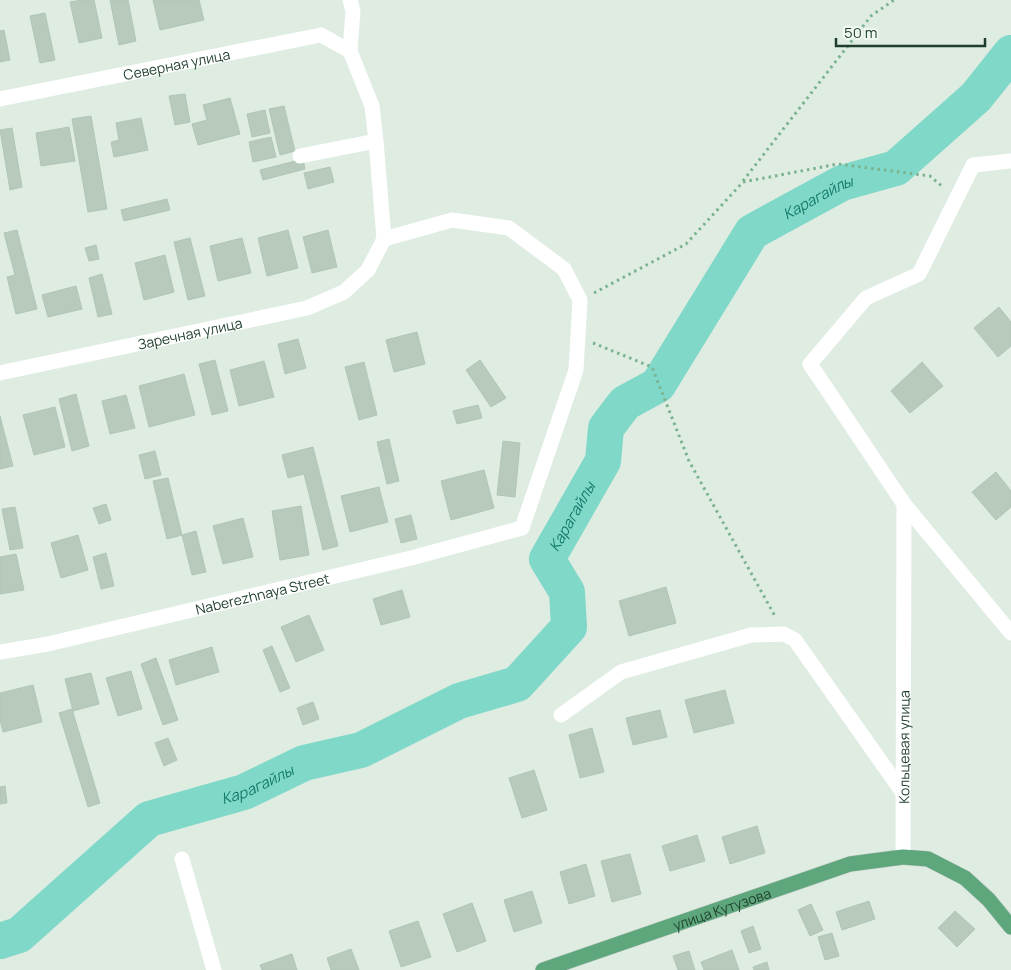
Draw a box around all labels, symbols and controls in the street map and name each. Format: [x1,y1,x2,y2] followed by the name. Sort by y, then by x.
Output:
[836,15,985,47] scale bar
[844,22,878,43] text: 50 m
[122,44,232,84] street label: Северная улица
[779,170,857,224] water label: Карагайлы
[136,312,244,353] street label: Заречная улица
[543,476,601,555] water label: Карагайлы
[193,568,332,618] street label: Naberezhnaya Street
[894,690,913,804] street label: Кольцевая улица
[219,758,298,808] water label: Карагайлы
[670,883,773,934] street label: улица Кутузова

